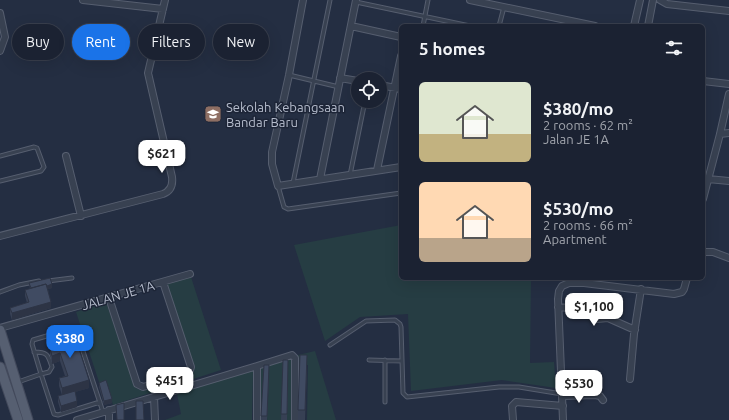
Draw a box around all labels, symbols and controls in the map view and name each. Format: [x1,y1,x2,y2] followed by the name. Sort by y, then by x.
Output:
[12,24,64,60] chip: Buy
[72,24,130,60] chip: Rent
[138,24,205,60] chip: Filters
[213,24,269,60] chip: New
[663,37,685,59] icon: filters
[419,39,485,58] text: 5 homes
[351,72,387,108] map controls
[351,72,387,108] button: locate
[451,98,499,146] icon: home
[543,99,613,118] text: $380/mo
[226,100,345,129] place label: Sekolah Kebangsaan Bandar Baru
[203,104,223,124] school or university icon: Sekolah Kebangsaan Bandar Baru
[543,118,633,132] text: 2 rooms · 62 m²
[543,132,609,146] text: Jalan JE 1A
[138,140,186,174] pin: $621
[147,146,177,160] text: $621
[451,198,499,246] icon: home
[543,199,613,218] text: $530/mo
[543,218,633,232] text: 2 rooms · 66 m²
[543,232,607,246] text: Apartment
[80,278,156,312] street label: JALAN JE 1A
[561,293,627,327] pin: $1,100
[574,299,614,313] text: $1,100
[46,325,94,359] pin: $380
[55,331,85,345] text: $380
[146,367,194,401] pin: $451
[555,370,603,404] pin: $530
[155,373,185,387] text: $451
[564,376,594,390] text: $530

